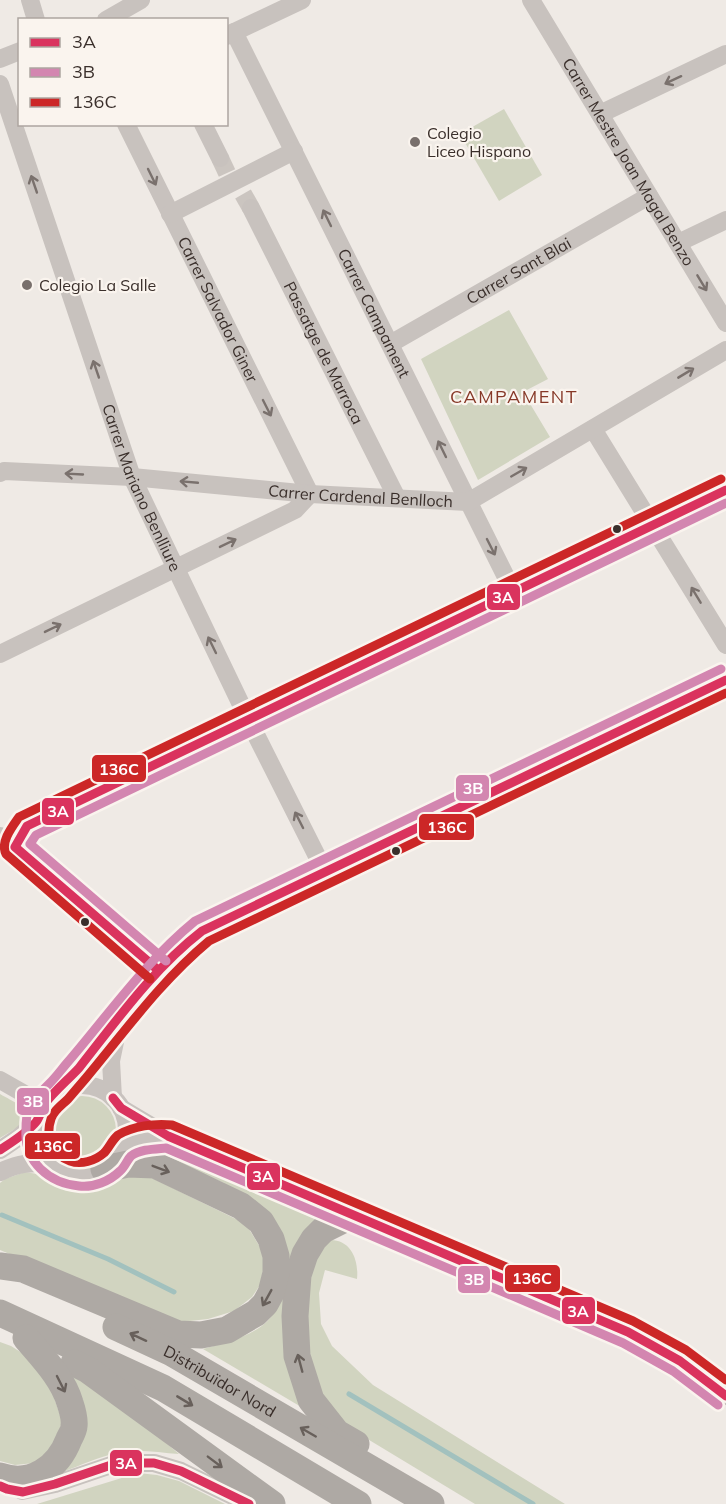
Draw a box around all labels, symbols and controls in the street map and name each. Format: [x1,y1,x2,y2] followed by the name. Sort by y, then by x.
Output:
[18,18,228,126] legend
[72,30,96,53] text: 3A
[558,54,699,270] street label: Carrer Mestre Joan Magal Benzo
[72,60,95,83] text: 3B
[665,74,683,86] one-way arrow
[72,90,117,113] text: 136C
[427,123,531,161] place label: Colegio Liceo Hispano
[408,135,422,149] marker: Colegio Liceo Hispano
[147,167,158,185] one-way arrow
[27,175,38,194] one-way arrow
[321,210,332,228] one-way arrow
[174,233,263,386] street label: Carrer Salvador Giner
[463,233,574,308] street label: Carrer Sant Blai
[334,245,415,381] street label: Carrer Campament
[696,274,708,291] one-way arrow
[39,275,156,295] place label: Colegio La Salle
[20,278,34,292] marker: Colegio La Salle
[280,278,368,427] street label: Passatge de Marroca
[90,360,101,379] one-way arrow
[678,367,695,379] one-way arrow
[450,385,578,408] district label: CAMPAMENT
[262,398,273,416] one-way arrow
[98,401,186,575] street label: Carrer Mariano Benlliure
[436,441,447,459] one-way arrow
[510,466,527,478] one-way arrow
[65,469,85,480] one-way arrow
[179,476,199,487] one-way arrow
[267,480,453,511] street label: Carrer Cardenal Benlloch
[611,523,623,535] unlabelled marker
[219,537,236,549] one-way arrow
[486,538,497,556] one-way arrow
[486,583,521,611] line badge: 3A
[492,587,514,607] text: 3A
[689,587,701,604] one-way arrow
[43,622,61,634] one-way arrow
[206,636,218,654] one-way arrow
[91,754,147,783] line badge: 136C
[99,759,139,779] text: 136C
[455,774,490,802] line badge: 3B
[463,778,483,798] text: 3B
[41,797,75,826] line badge: 3A
[47,801,69,821] text: 3A
[292,811,304,829] one-way arrow
[418,813,475,841] line badge: 136C
[427,817,467,837] text: 136C
[390,845,402,857] unlabelled marker
[79,916,91,928] unlabelled marker
[16,1087,50,1116] line badge: 3B
[23,1091,43,1111] text: 3B
[24,1132,81,1160] line badge: 136C
[33,1136,73,1156] text: 136C
[246,1162,281,1191] line badge: 3A
[152,1164,170,1175] one-way arrow
[252,1166,274,1186] text: 3A
[504,1264,561,1293] line badge: 136C
[457,1265,491,1294] line badge: 3B
[512,1268,552,1288] text: 136C
[464,1269,484,1289] text: 3B
[261,1289,273,1306] one-way arrow
[561,1296,596,1325] line badge: 3A
[567,1301,589,1321] text: 3A
[130,1331,148,1343] one-way arrow
[160,1341,279,1421] street label: Distribuïdor Nord
[294,1354,305,1373] one-way arrow
[55,1375,67,1392] one-way arrow
[176,1396,193,1408] one-way arrow
[300,1426,317,1438] one-way arrow
[109,1449,143,1477] line badge: 3A
[115,1453,137,1473] text: 3A
[206,1456,222,1468] one-way arrow

